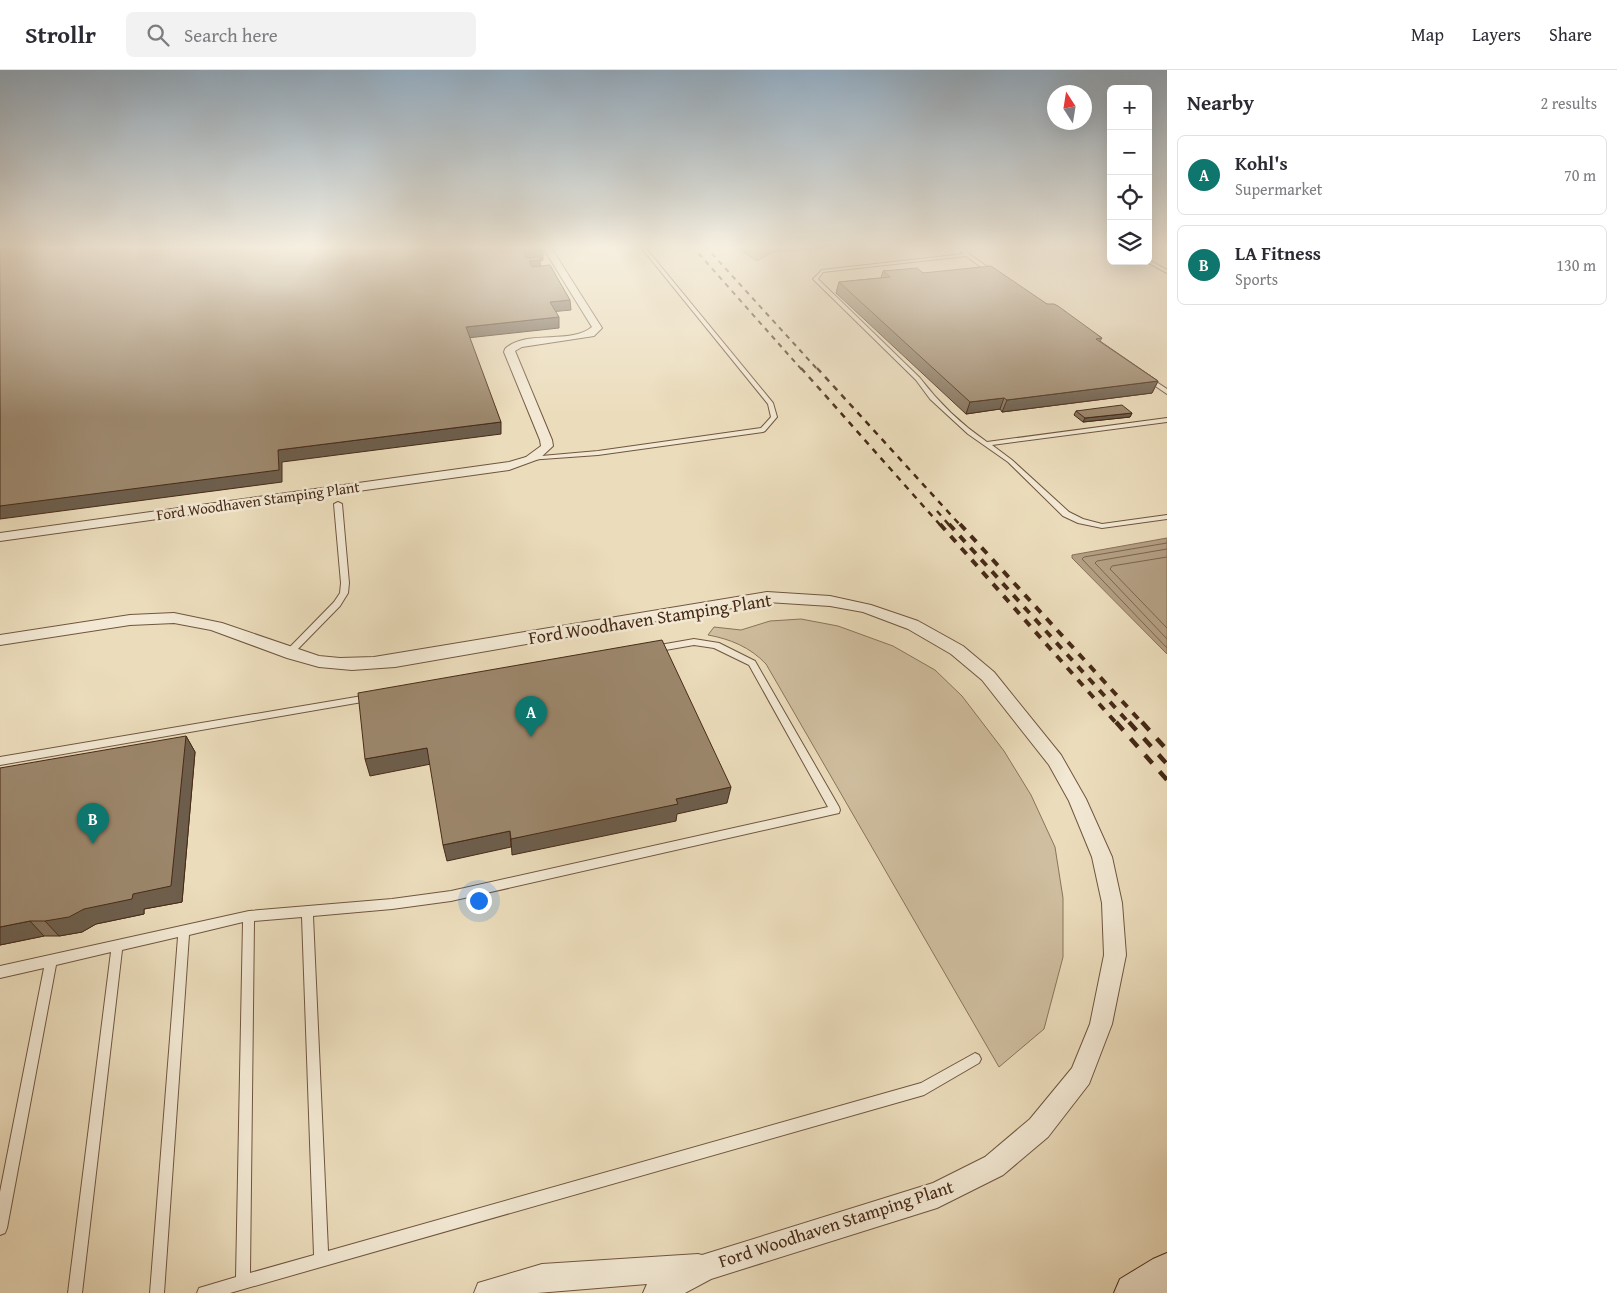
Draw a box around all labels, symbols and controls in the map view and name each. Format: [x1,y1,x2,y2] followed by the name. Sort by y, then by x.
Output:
[126,12,476,57] search box
[25,17,96,52] text: Strollr
[144,21,172,49] icon: search
[184,21,278,49] text: Search here
[1411,21,1444,48] text: Map
[1472,21,1521,48] text: Layers
[1549,21,1592,48] text: Share
[1047,85,1092,130] north arrow
[1107,85,1152,265] map controls
[1107,85,1152,130] button: +
[1187,87,1254,118] text: Nearby
[1540,91,1597,115] text: 2 results
[1107,130,1152,175] button: −
[1235,149,1288,177] text: Kohl's
[1199,163,1209,187] text: A
[1564,163,1596,187] text: 70 m
[1107,175,1152,220] button: locate
[1235,177,1322,201] text: Supermarket
[1107,220,1152,265] button: layers
[1235,239,1321,267] text: LA Fitness
[1199,253,1209,277] text: B
[1556,253,1596,277] text: 130 m
[1235,267,1278,291] text: Sports
[155,476,362,525] street label: Ford Woodhaven Stamping Plant
[526,586,774,651] street label: Ford Woodhaven Stamping Plant
[515,696,547,737] pin: A
[77,803,109,844] pin: B
[466,888,492,914] your location
[715,1172,958,1274] street label: Ford Woodhaven Stamping Plant

